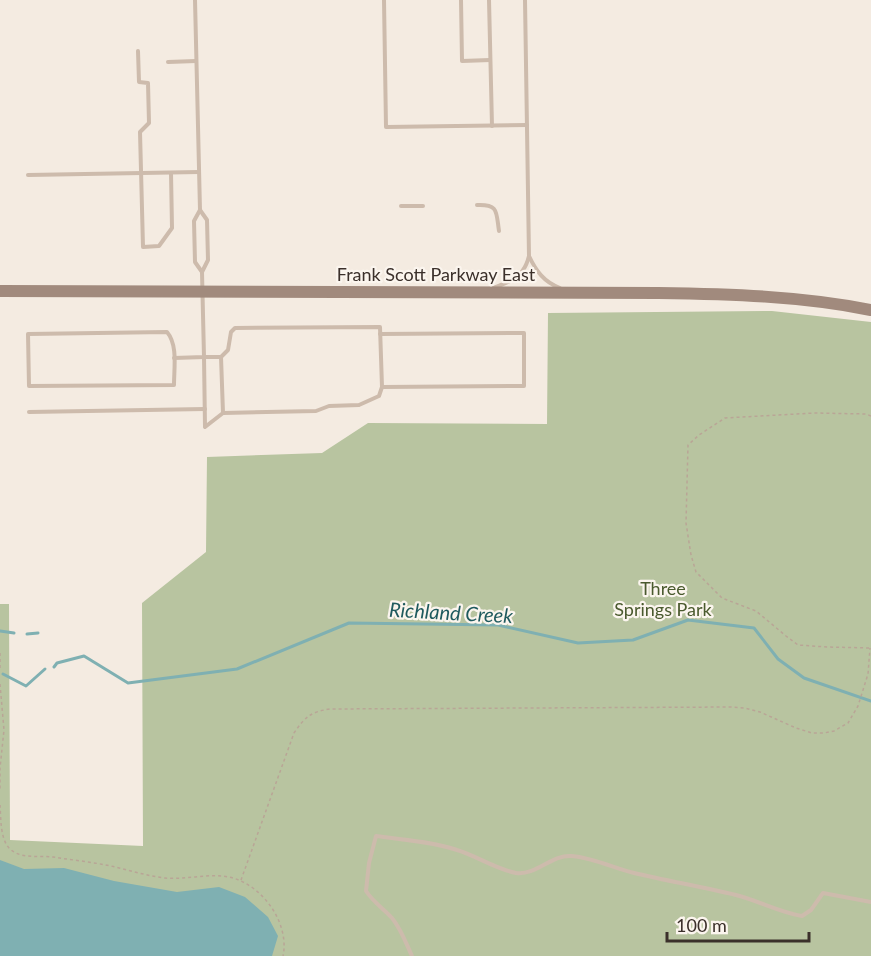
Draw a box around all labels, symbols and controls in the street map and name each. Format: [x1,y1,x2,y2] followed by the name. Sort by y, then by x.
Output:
[337,263,536,285] street label: Frank Scott Parkway East
[614,577,713,620] park label: Three Springs Park
[389,597,514,627] water label: Richland Creek
[667,905,810,943] scale bar
[676,914,727,936] text: 100 m

